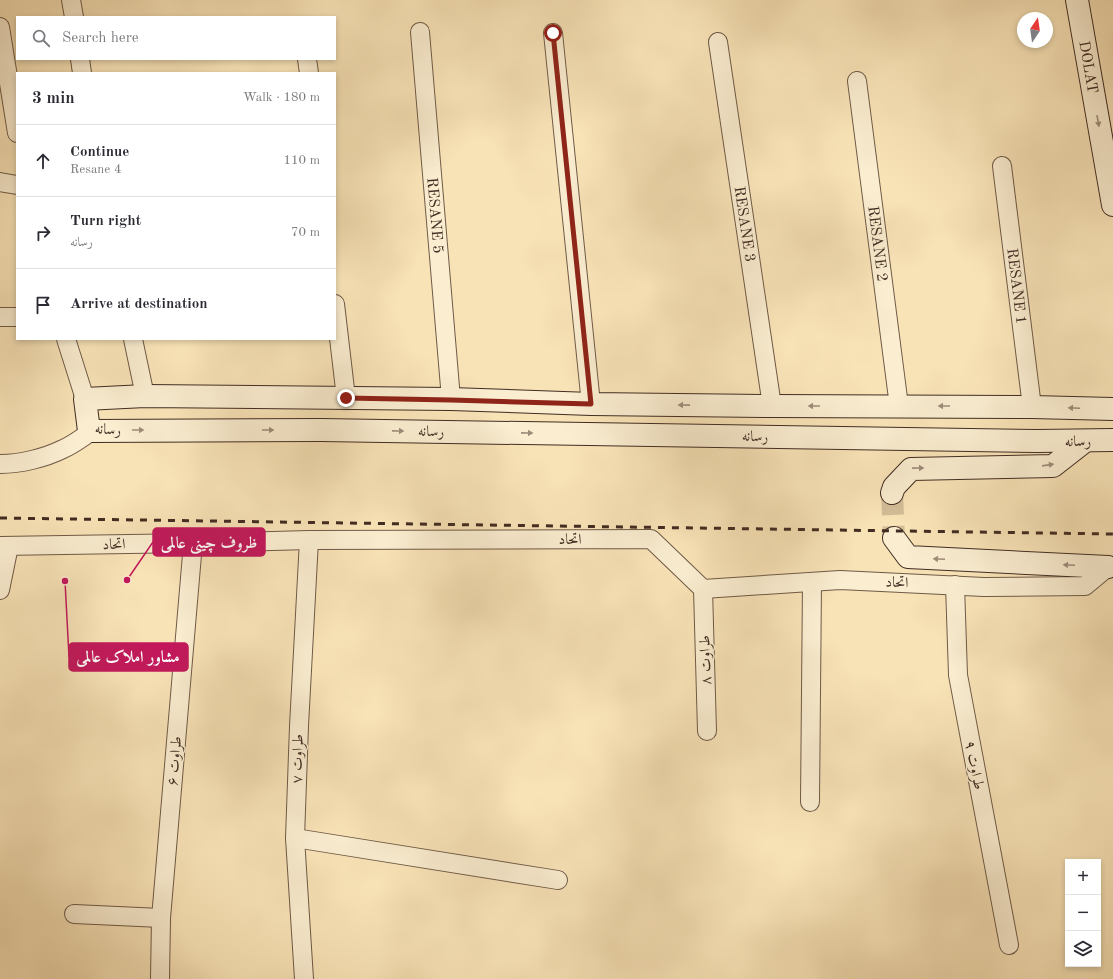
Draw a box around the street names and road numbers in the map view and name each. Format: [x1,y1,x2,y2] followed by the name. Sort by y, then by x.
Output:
[1075,40,1099,95] street label: DOLAT
[423,177,445,254] street label: RESANE 5
[730,185,757,263] street label: RESANE 3
[864,205,889,283] street label: RESANE 2
[1003,247,1028,325] street label: RESANE 1
[94,422,122,439] street label: رسانه
[418,425,444,440] street label: رسانه
[742,430,768,445] street label: رسانه
[1065,435,1091,450] street label: رسانه
[558,532,582,548] street label: اتحاد
[102,537,126,553] street label: اتحاد
[885,575,909,591] street label: اتحاد
[698,635,716,685] street label: طراوت ۸
[290,734,308,784] street label: طراوت ۷
[166,736,186,787] street label: طراوت ۶
[960,739,986,791] street label: طراوت ۹

